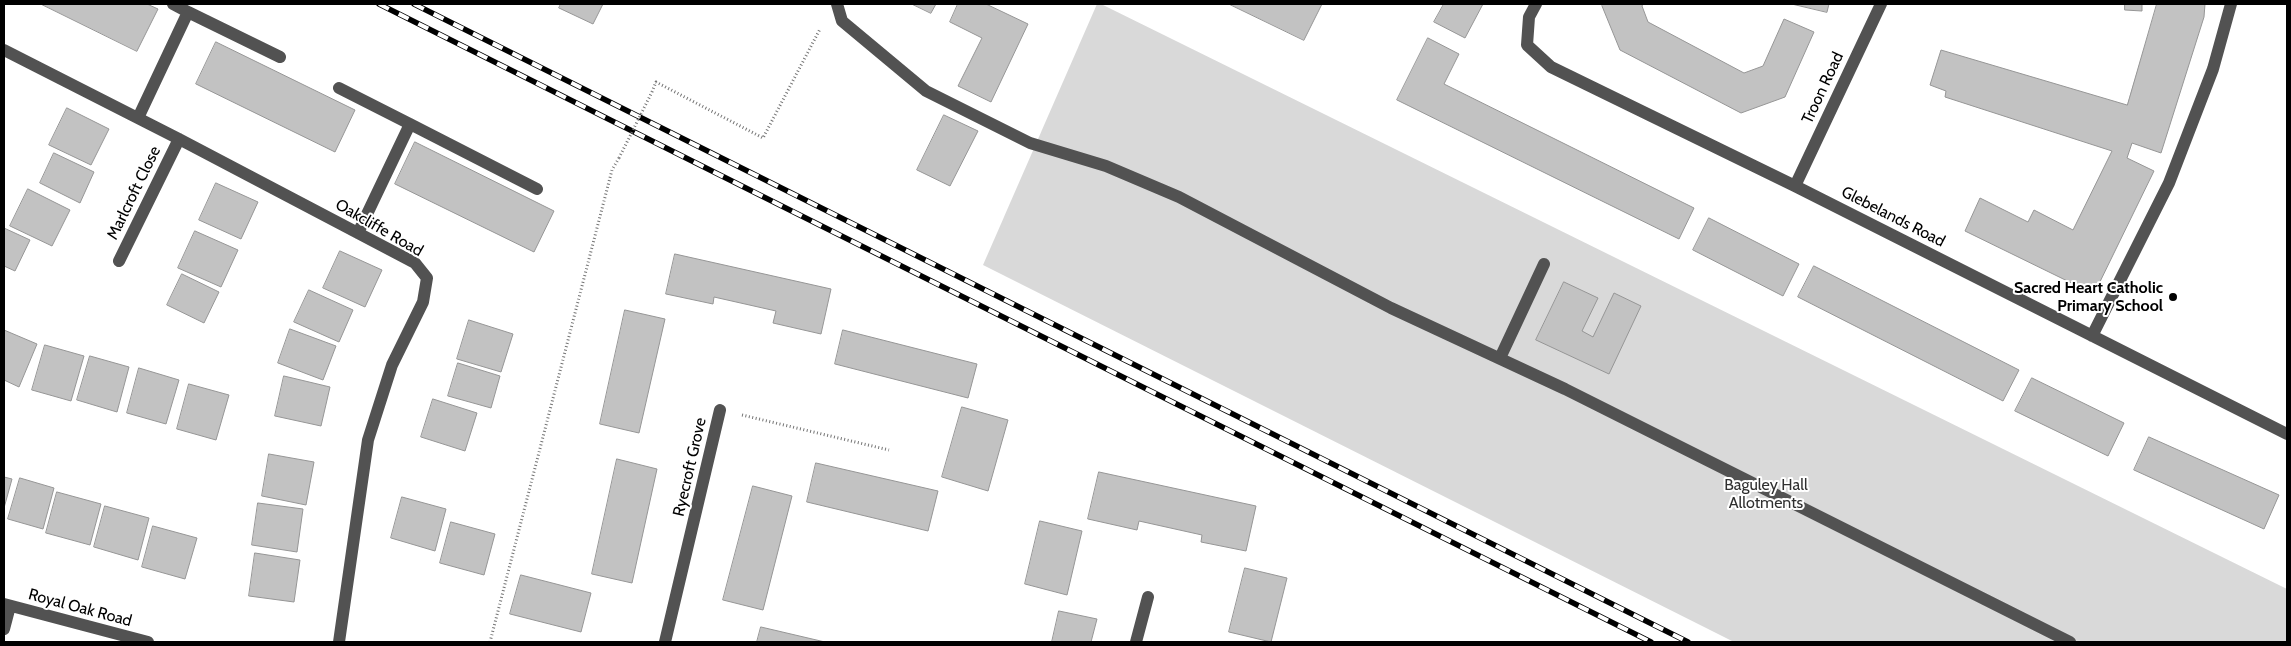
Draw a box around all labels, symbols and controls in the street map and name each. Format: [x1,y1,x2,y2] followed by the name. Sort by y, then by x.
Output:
[1798,49,1848,127] street label: Troon Road
[103,143,165,243] street label: Marlcroft Close
[1838,183,1948,251] street label: Glebelands Road
[332,195,426,261] street label: Oakcliffe Road
[2014,278,2163,316] place label: Sacred Heart Catholic Primary School
[2167,291,2179,303] marker: Sacred Heart Catholic Primary School
[669,416,711,518] street label: Ryecroft Grove
[1724,475,1808,513] park label: Baguley Hall Allotments
[26,585,134,631] street label: Royal Oak Road

